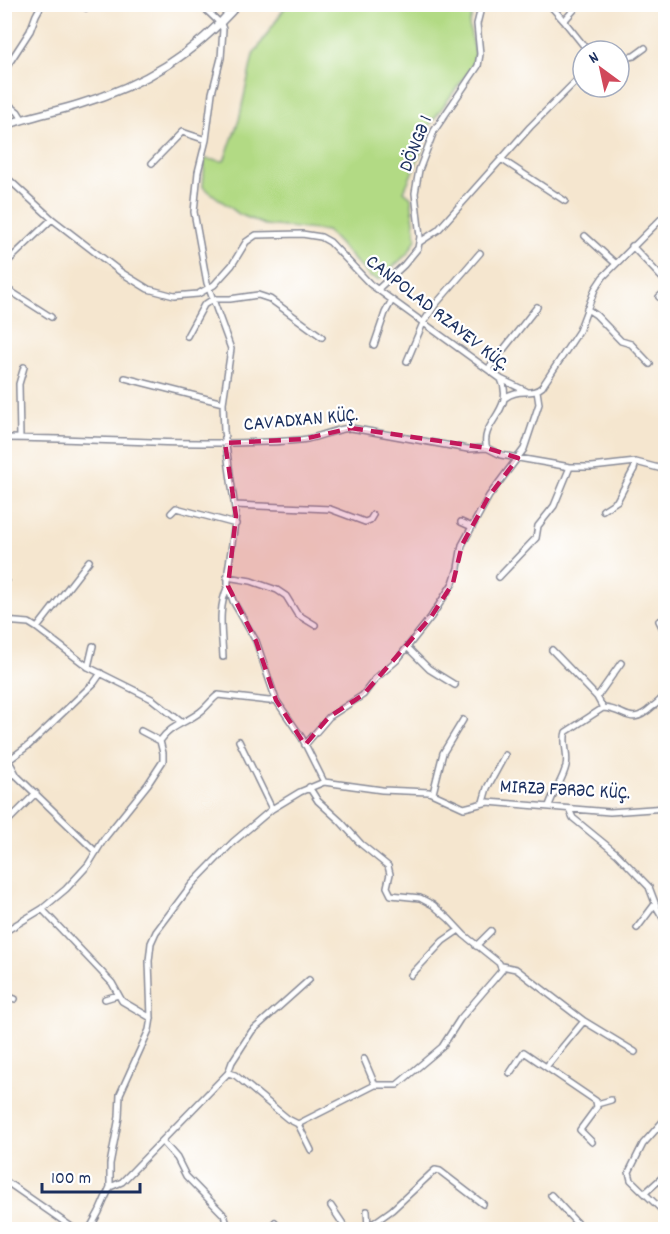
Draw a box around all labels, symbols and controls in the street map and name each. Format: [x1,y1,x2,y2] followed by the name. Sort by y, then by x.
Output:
[571,39,631,99] north arrow
[585,47,604,70] text: N
[393,112,441,176] street label: DÖNGƏ 1
[359,249,515,379] street label: CANPOLAD RZAYEV KÜÇ.
[243,402,359,440] street label: CAVADXAN KÜÇ.
[499,774,631,808] street label: MIRZƏ FƏRƏC KÜÇ.
[42,1156,140,1194] scale bar
[51,1167,91,1192] text: 100 m

